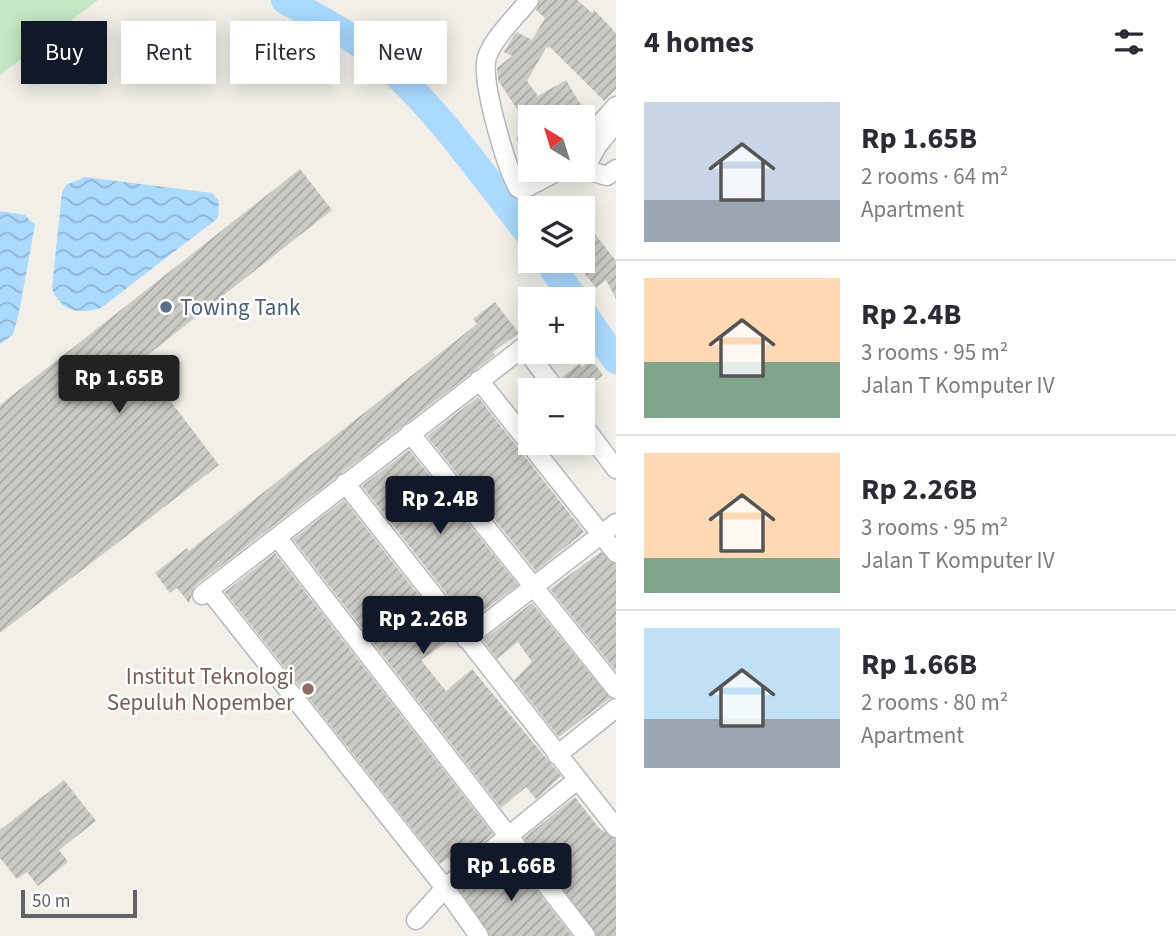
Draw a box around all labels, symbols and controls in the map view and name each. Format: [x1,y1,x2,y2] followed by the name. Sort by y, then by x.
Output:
[21,21,107,84] chip: Buy
[121,21,216,84] chip: Rent
[230,21,340,84] chip: Filters
[354,21,447,84] chip: New
[644,21,754,64] text: 4 homes
[1110,23,1148,61] icon: filters
[518,105,595,182] north arrow
[518,105,595,455] map controls
[861,117,977,160] text: Rp 1.65B
[700,130,784,214] icon: home
[861,160,1008,193] text: 2 rooms · 64 m²
[861,193,964,226] text: Apartment
[518,196,595,273] button: layers
[518,287,595,364] button: +
[180,291,301,324] place label: Towing Tank
[861,293,961,336] text: Rp 2.4B
[158,299,174,315] marker: Towing Tank
[700,306,784,390] icon: home
[861,336,1008,369] text: 3 rooms · 95 m²
[47,356,191,415] pin: Rp 1.65B
[74,361,164,394] text: Rp 1.65B
[861,369,1054,402] text: Jalan T Komputer IV
[518,378,595,455] button: −
[861,468,977,511] text: Rp 2.26B
[375,476,505,536] pin: Rp 2.4B
[700,481,784,565] icon: home
[402,482,478,515] text: Rp 2.4B
[861,511,1008,544] text: 3 rooms · 95 m²
[861,544,1054,577] text: Jalan T Komputer IV
[351,596,495,656] pin: Rp 2.26B
[378,602,468,635] text: Rp 2.26B
[861,643,977,686] text: Rp 1.66B
[700,656,784,740] icon: home
[107,660,295,719] place label: Institut Teknologi Sepuluh Nopember
[300,681,316,697] marker: Institut Teknologi Sepuluh Nopember
[861,686,1008,719] text: 2 rooms · 80 m²
[861,719,964,752] text: Apartment
[439,844,583,903] pin: Rp 1.66B
[466,849,556,882] text: Rp 1.66B
[21,887,136,919] scale bar
[32,888,70,915] text: 50 m

